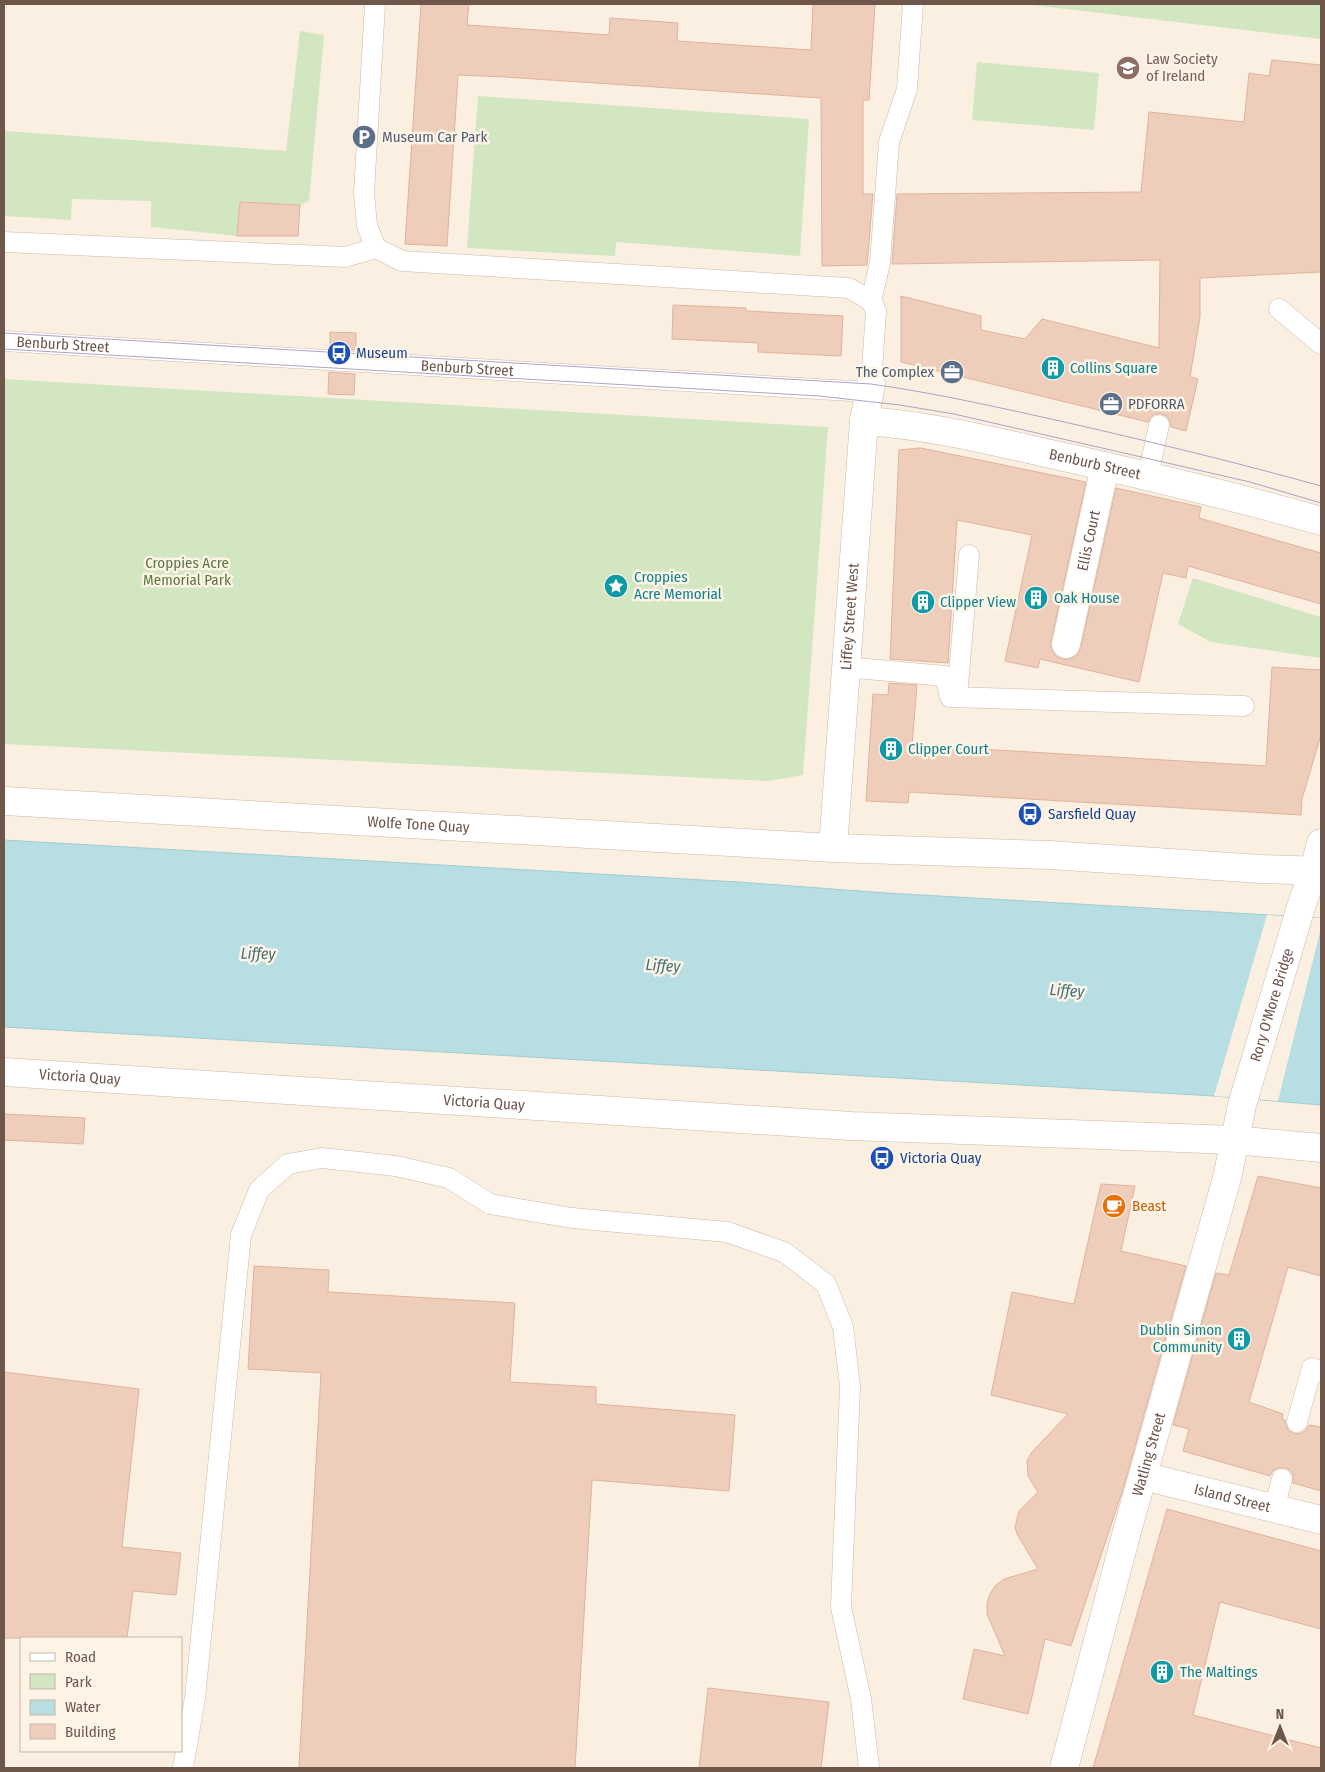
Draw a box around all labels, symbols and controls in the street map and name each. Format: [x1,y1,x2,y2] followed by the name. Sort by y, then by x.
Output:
[1146,50,1218,85] place label: Law Society of Ireland
[1115,55,1141,81] school or university icon: Law Society of Ireland
[351,124,377,150] parking icon: Museum Car Park
[382,128,487,146] place label: Museum Car Park
[16,333,110,356] street label: Benburb Street
[326,340,352,366] bus stop icon: Museum
[356,344,408,362] place label: Museum
[1040,355,1066,381] building icon: Collins Square
[420,357,514,380] street label: Benburb Street
[939,359,965,385] office icon: The Complex
[1070,359,1158,377] place label: Collins Square
[856,363,934,381] place label: The Complex
[1098,391,1124,417] office icon: PDFORRA
[1128,395,1185,413] place label: PDFORRA
[1047,445,1142,483] street label: Benburb Street
[1073,508,1104,573] street label: Ellis Court
[143,554,231,589] park label: Croppies Acre Memorial Park
[837,562,863,671] street label: Liffey Street West
[634,568,722,603] place label: Croppies Acre Memorial
[603,573,629,599] place icon: Croppies Acre Memorial
[1023,585,1049,611] building icon: Oak House
[910,589,936,615] building icon: Clipper View
[1054,589,1120,607] place label: Oak House
[940,593,1016,611] place label: Clipper View
[878,736,904,762] building icon: Clipper Court
[908,740,989,758] place label: Clipper Court
[1017,801,1043,827] bus stop icon: Sarsfield Quay
[1048,805,1136,823] place label: Sarsfield Quay
[367,813,470,836] street label: Wolfe Tone Quay
[240,944,277,963] water label: Liffey
[1246,946,1297,1064] street label: Rory O'More Bridge
[645,955,682,976] water label: Liffey
[1049,980,1086,1001] water label: Liffey
[39,1065,121,1088] street label: Victoria Quay
[443,1091,526,1114] street label: Victoria Quay
[869,1145,895,1171] bus stop icon: Victoria Quay
[900,1149,982,1167] place label: Victoria Quay
[1101,1193,1127,1219] cafe icon: Beast
[1132,1197,1166,1215] place label: Beast
[1140,1321,1222,1356] place label: Dublin Simon Community
[1226,1326,1252,1352] building icon: Dublin Simon Community
[1128,1410,1169,1498] street label: Watling Street
[1192,1480,1272,1516] street label: Island Street
[20,1637,182,1752] legend
[65,1648,96,1666] text: Road
[1149,1659,1175,1685] building icon: The Maltings
[1180,1663,1258,1681] place label: The Maltings
[65,1673,92,1691] text: Park
[65,1698,101,1716] text: Water
[1255,1702,1305,1752] north arrow
[1276,1706,1284,1723] text: N
[65,1723,116,1741] text: Building

